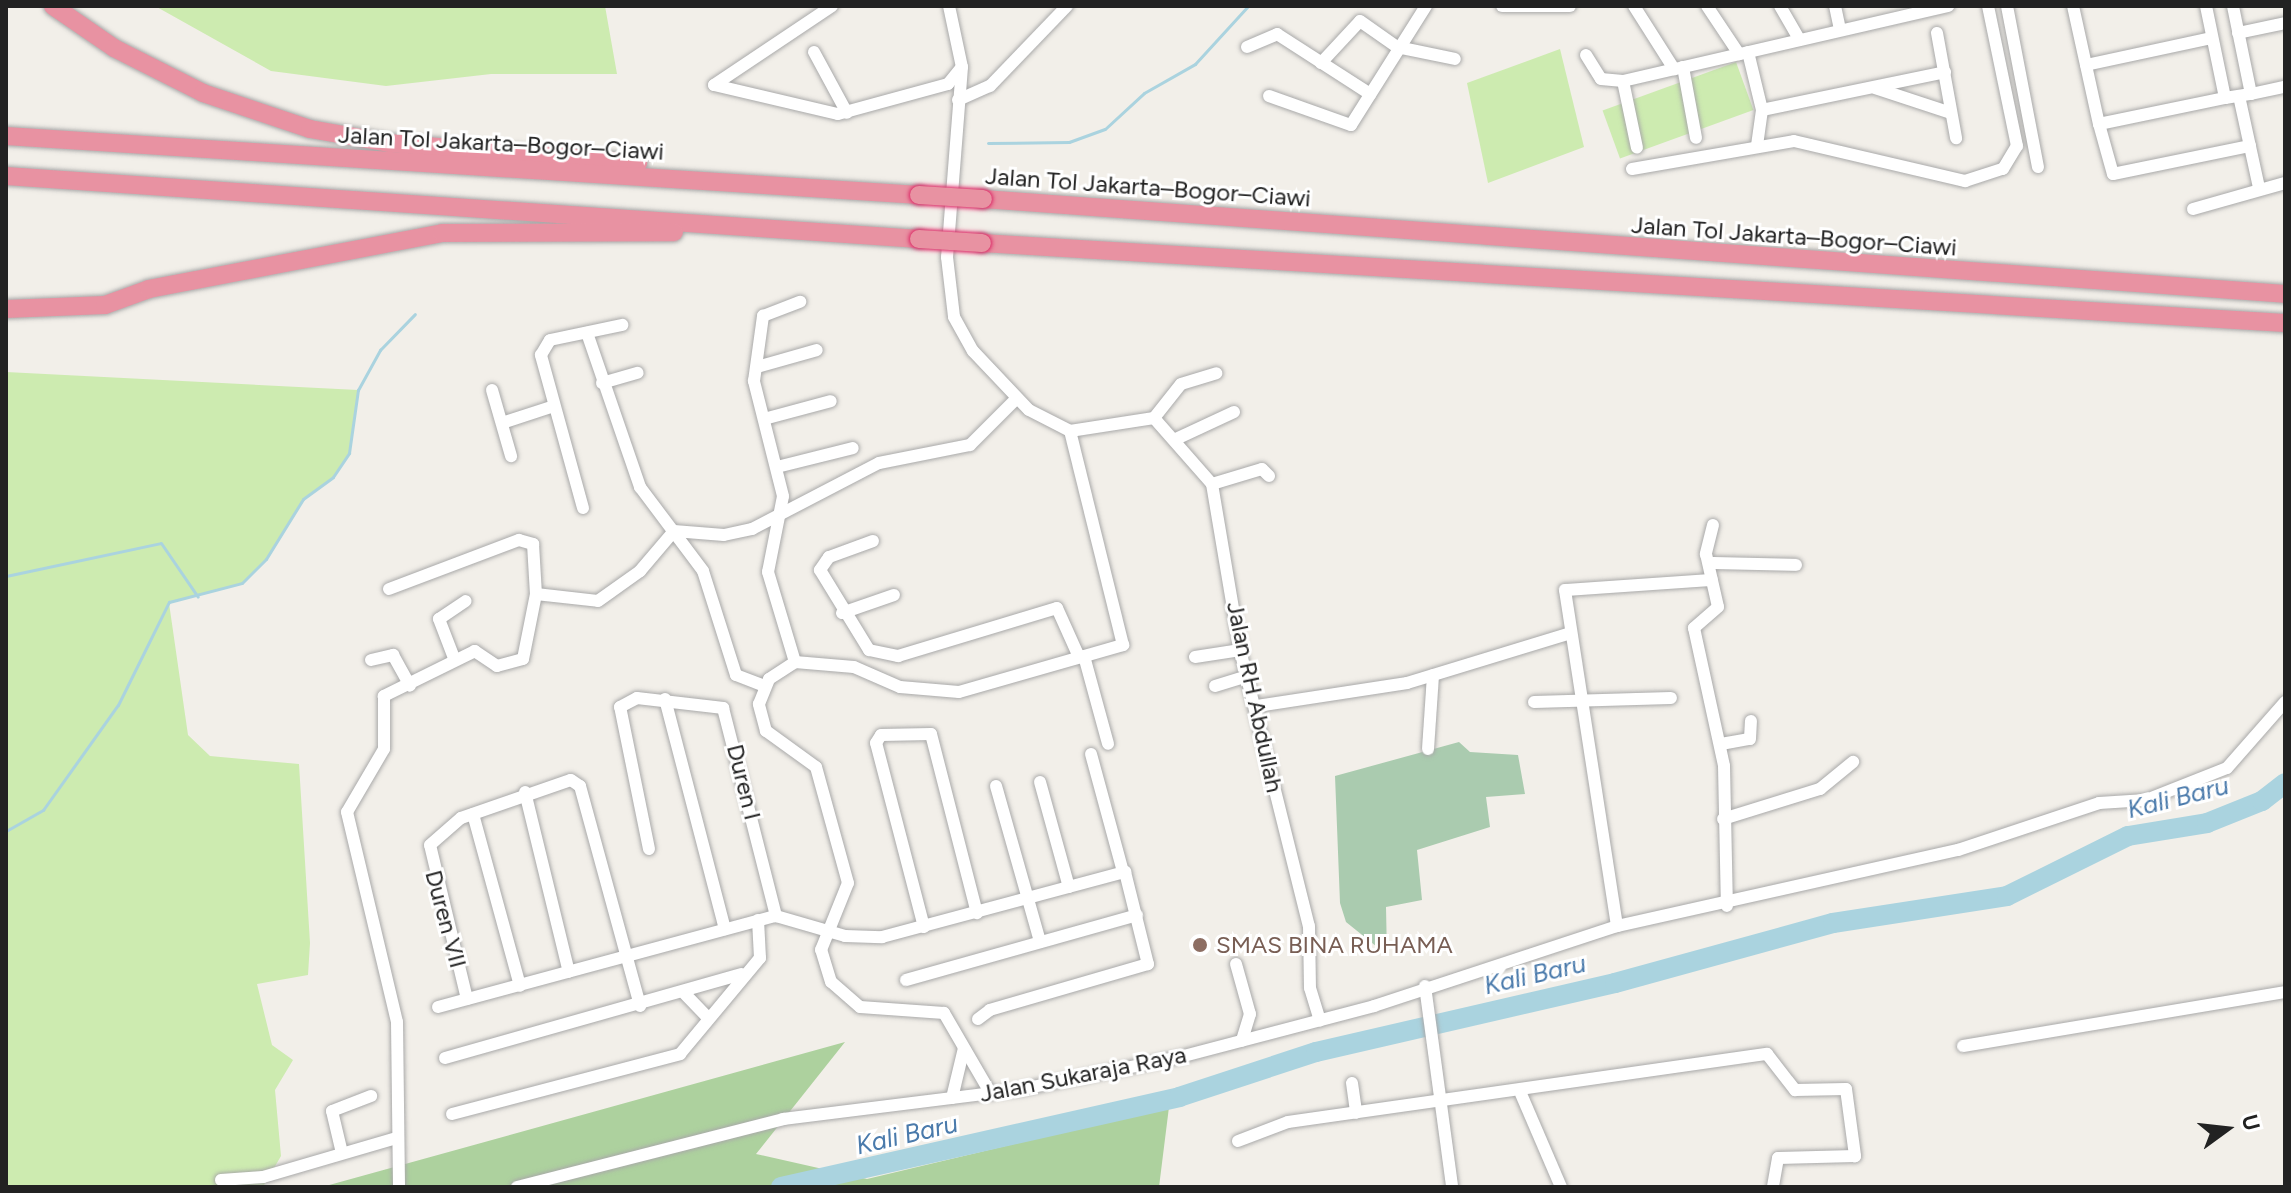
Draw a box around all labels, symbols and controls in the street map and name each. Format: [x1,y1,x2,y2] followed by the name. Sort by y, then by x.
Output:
[337,120,665,166] street label: Jalan Tol Jakarta–Bogor–Ciawi
[984,161,1312,213] street label: Jalan Tol Jakarta–Bogor–Ciawi
[1630,210,1958,262] street label: Jalan Tol Jakarta–Bogor–Ciawi
[1221,599,1289,795] street label: Jalan RH Abdullah
[721,741,767,823] street label: Duren I
[2124,770,2232,826] water label: Kali Baru
[419,867,473,971] street label: Duren VII
[1216,931,1453,959] place label: SMAS BINA RUHAMA
[1191,936,1209,954] marker: SMAS BINA RUHAMA
[1481,948,1589,1002] water label: Kali Baru
[977,1040,1189,1108] street label: Jalan Sukaraja Raya
[2187,1089,2267,1169] north arrow
[853,1108,961,1162] water label: Kali Baru
[2236,1112,2266,1134] text: U

